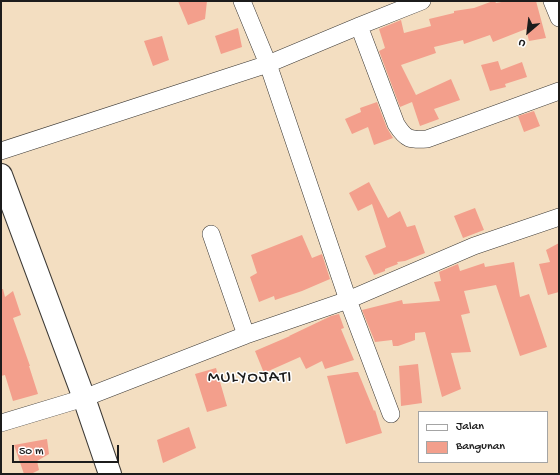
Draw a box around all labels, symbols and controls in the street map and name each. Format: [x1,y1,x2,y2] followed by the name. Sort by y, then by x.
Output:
[508,12,548,52] north arrow
[517,36,528,49] text: U
[208,368,292,388] district label: MULYOJATI
[418,411,548,463] legend
[456,420,484,434] text: Jalan
[14,437,121,463] scale bar
[456,440,505,454] text: Bangunan
[19,445,44,459] text: 50 m

